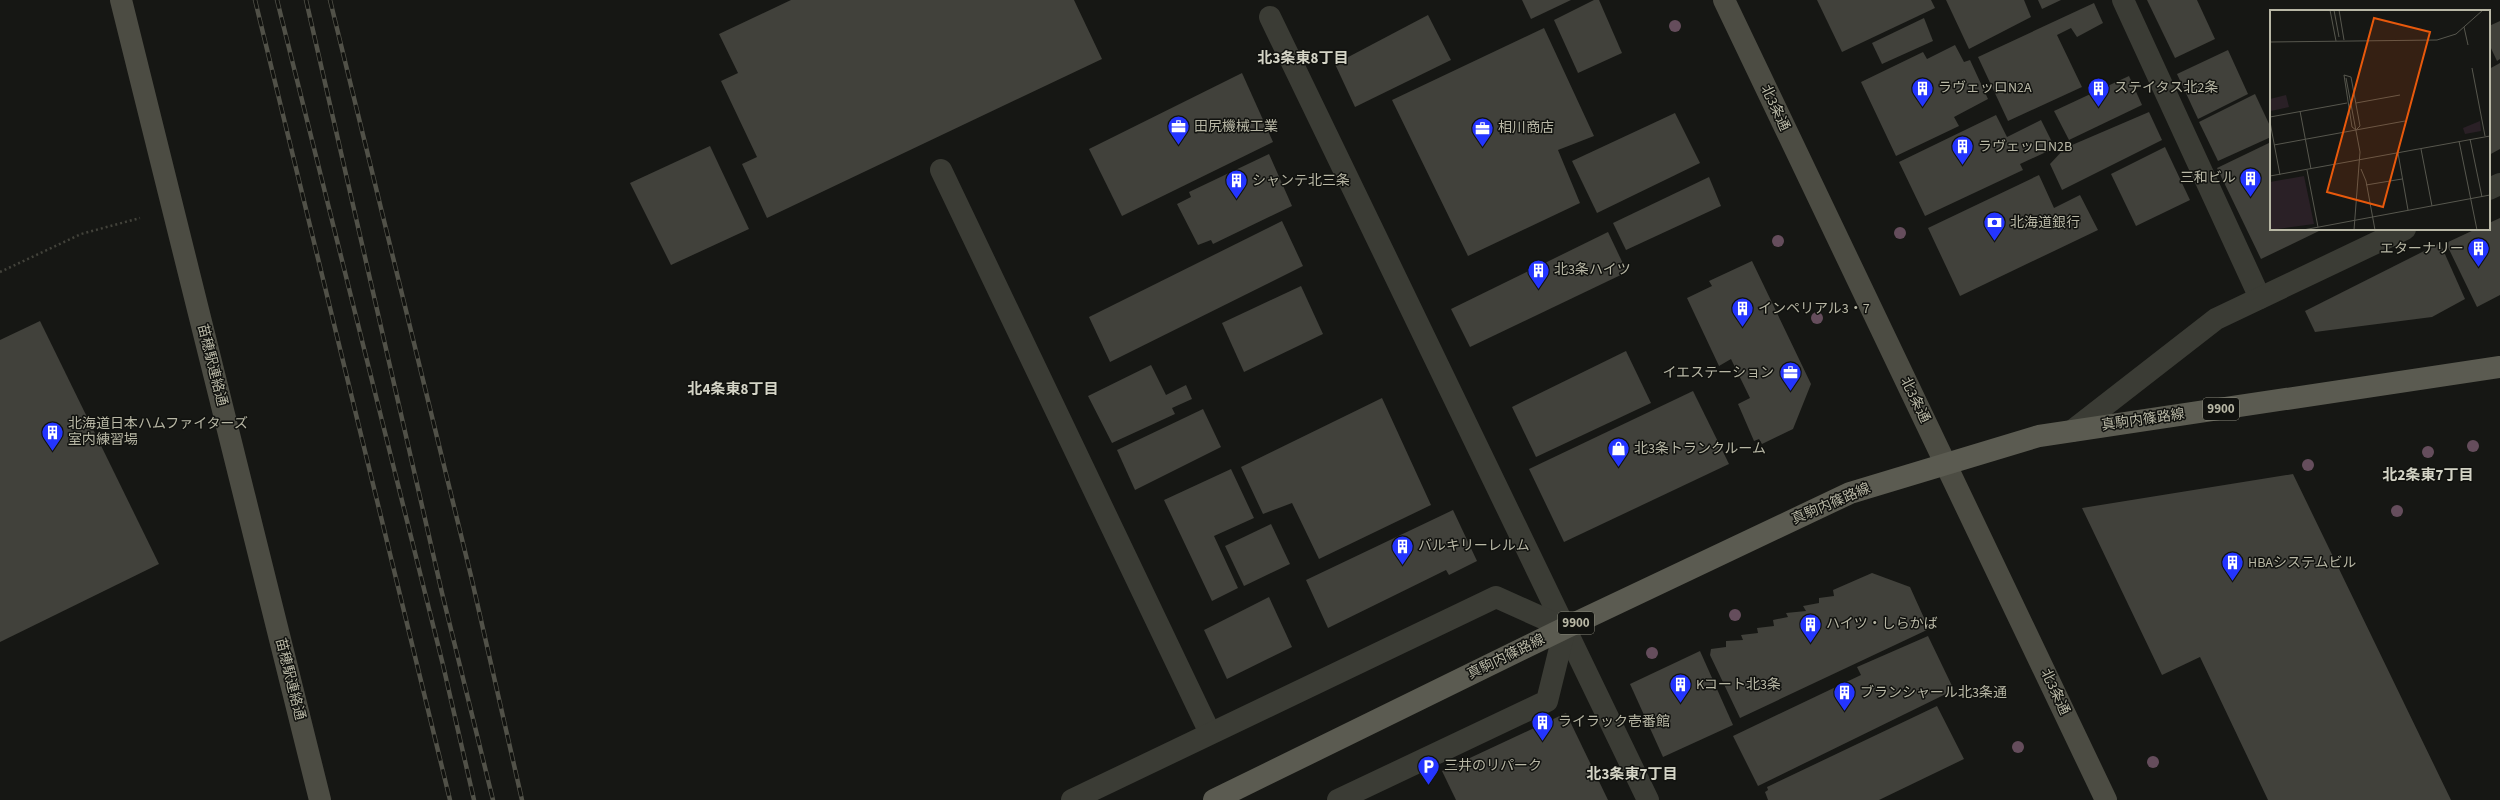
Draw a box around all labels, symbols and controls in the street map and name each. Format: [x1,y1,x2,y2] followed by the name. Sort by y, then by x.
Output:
[2270,10,2490,230] inset map
[1258,48,1348,69] district label: 北3条東8丁目
[1909,75,1935,108] building icon: ラヴェッロN2A
[2085,75,2111,108] building icon: ステイタス北2条
[1938,78,2032,98] place label: ラヴェッロN2A
[2114,78,2218,98] place label: ステイタス北2条
[1756,82,1794,134] street label: 北3条通
[1165,114,1191,147] office icon: 田尻機械工業
[1470,115,1496,148] office icon: 相川商店
[1194,117,1278,137] place label: 田尻機械工業
[1498,118,1554,138] place label: 相川商店
[1949,134,1975,167] building icon: ラヴェッロN2B
[1978,137,2072,157] place label: ラヴェッロN2B
[2238,165,2264,198] building icon: 三和ビル
[1224,168,1250,201] building icon: シャンテ北三条
[2180,168,2236,188] place label: 三和ビル
[1252,171,1350,191] place label: シャンテ北三条
[1982,210,2008,243] bank icon: 北海道銀行
[2010,213,2080,233] place label: 北海道銀行
[2466,236,2492,269] building icon: エターナリー
[2380,239,2464,259] place label: エターナリー
[1526,257,1552,290] building icon: 北3条ハイツ
[1554,260,1631,280] place label: 北3条ハイツ
[1730,296,1756,329] building icon: インペリアル3・7
[1758,299,1870,319] place label: インペリアル3・7
[192,322,232,408] street label: 苗穂駅連絡通
[1777,360,1803,393] office icon: イエステーション
[1662,363,1774,383] place label: イエステーション
[1895,374,1935,426] street label: 北3条通
[688,379,778,400] district label: 北4条東8丁目
[2203,398,2239,420] road number: 9900
[2100,404,2186,436] street label: 真駒内篠路線
[68,414,248,450] place label: 北海道日本ハムファイターズ 室内練習場
[39,419,65,452] building icon: 北海道日本ハムファイターズ 室内練習場
[1606,436,1632,469] shop icon: 北3条トランクルーム
[1634,439,1766,459] place label: 北3条トランクルーム
[2383,465,2473,486] district label: 北2条東7丁目
[1788,478,1874,530] street label: 真駒内篠路線
[1389,533,1415,566] building icon: バルキリーレルム
[1418,536,1530,556] place label: バルキリーレルム
[2219,550,2245,583] building icon: HBAシステムビル
[2248,553,2357,573] place label: HBAシステムビル
[1798,611,1824,644] building icon: ハイツ・しらかば
[1558,612,1594,634] road number: 9900
[1826,614,1938,634] place label: ハイツ・しらかば
[1464,630,1548,684] street label: 真駒内篠路線
[270,636,310,722] street label: 苗穂駅連絡通
[2036,666,2074,718] street label: 北3条通
[1668,672,1694,705] building icon: Kコート北3条
[1696,675,1781,695] place label: Kコート北3条
[1831,680,1857,713] building icon: ブランシャール北3条通
[1860,683,2007,703] place label: ブランシャール北3条通
[1529,709,1555,742] building icon: ライラック壱番館
[1558,712,1670,732] place label: ライラック壱番館
[1415,753,1441,786] parking icon: 三井のリパーク
[1444,756,1542,776] place label: 三井のリパーク
[1587,764,1677,785] district label: 北3条東7丁目

